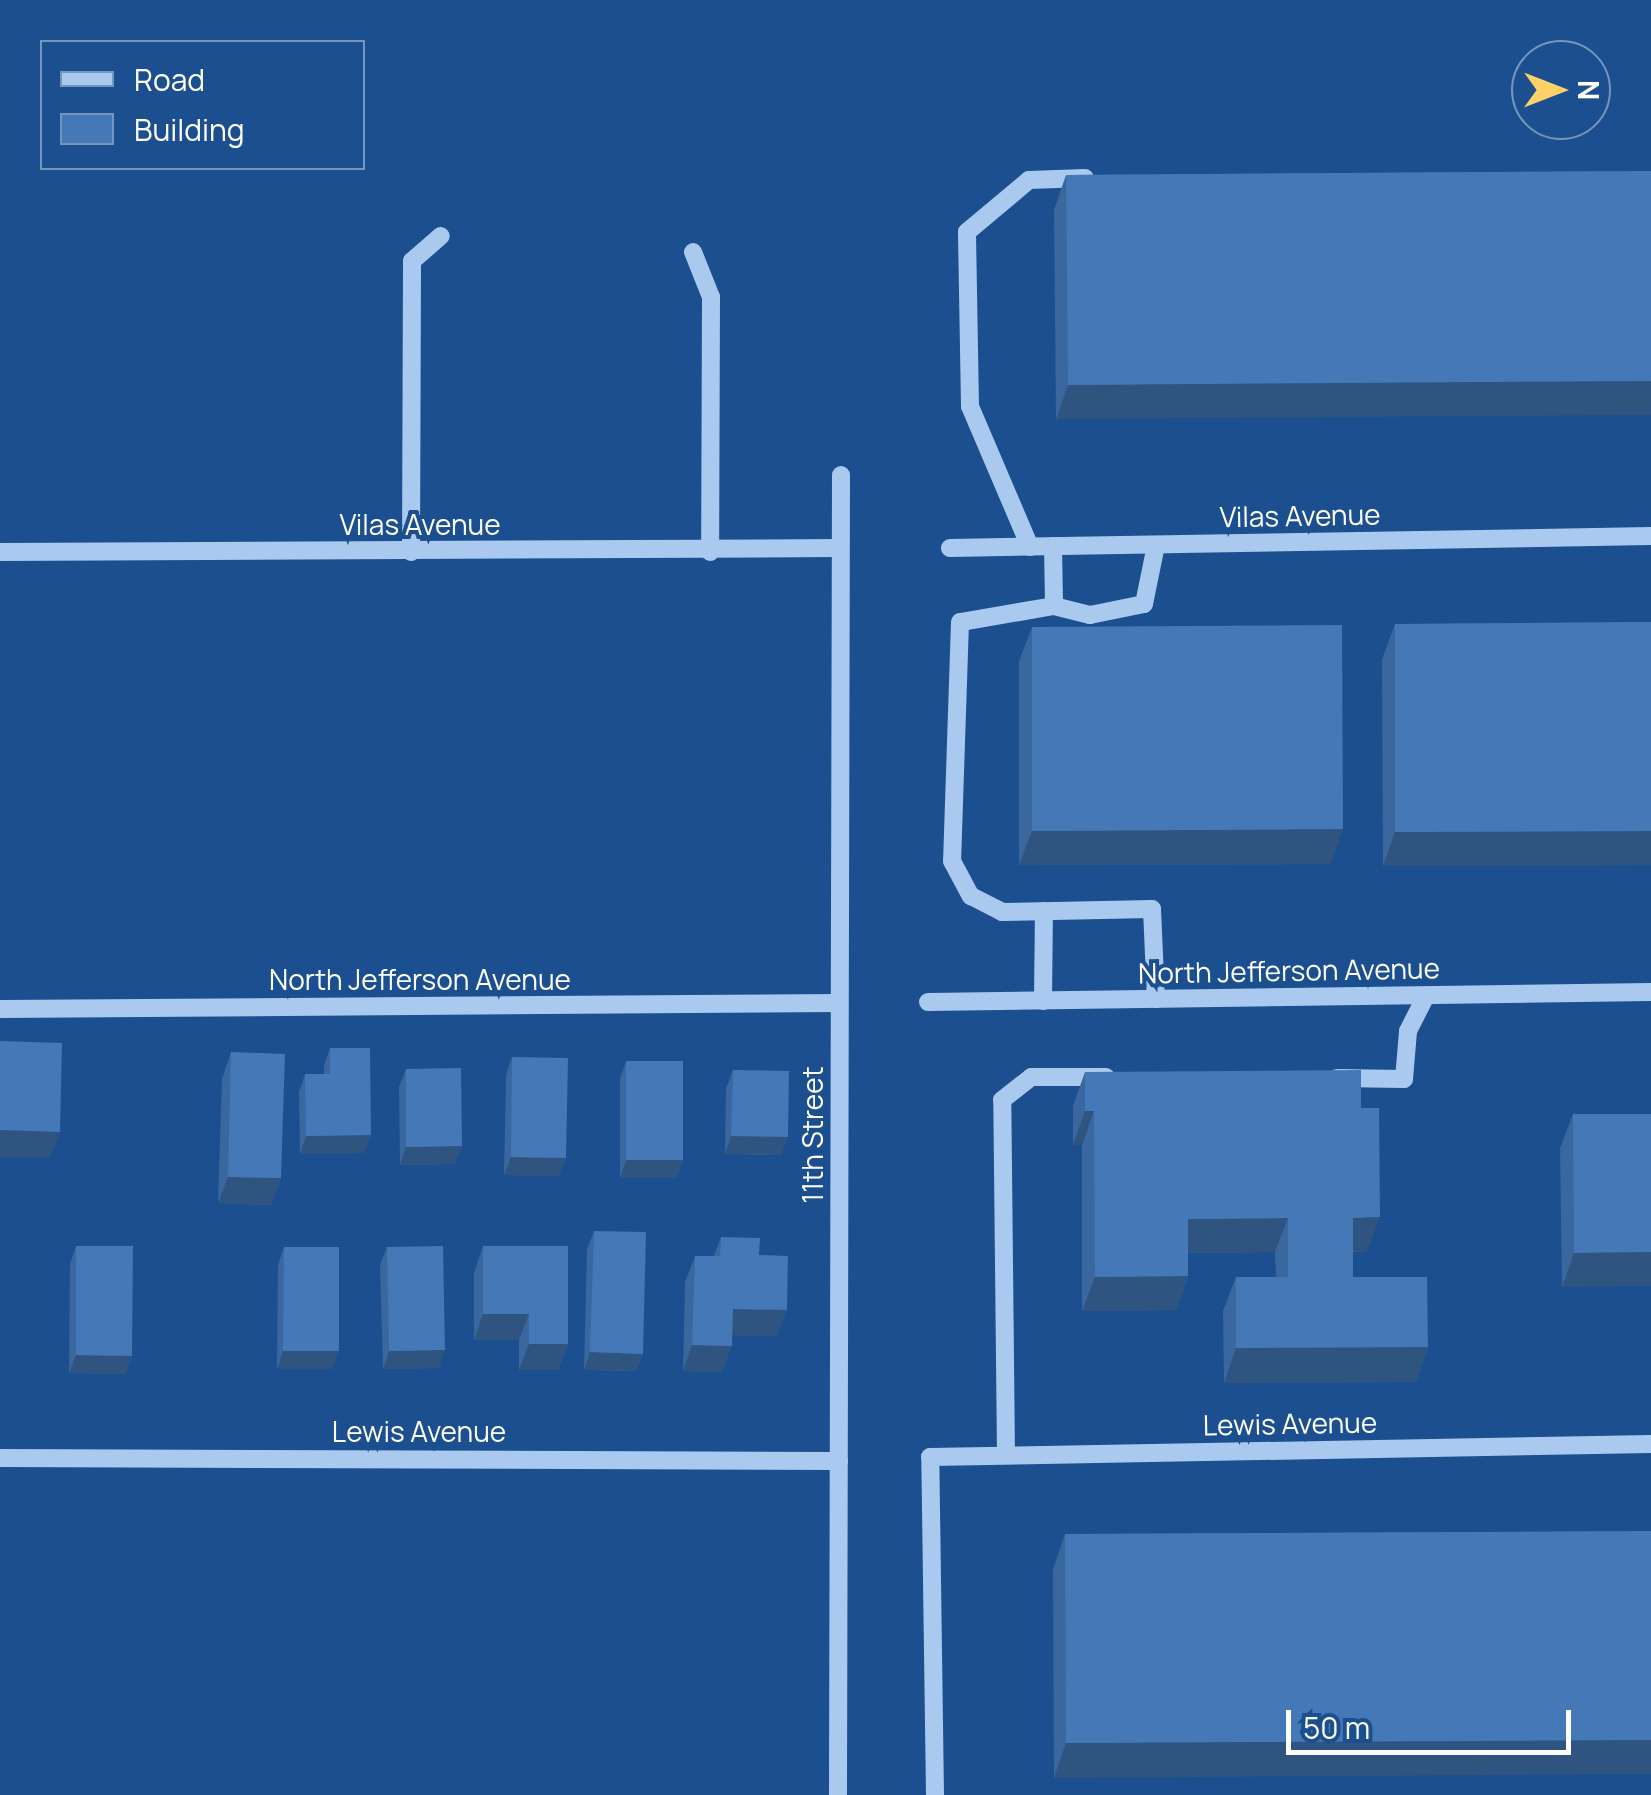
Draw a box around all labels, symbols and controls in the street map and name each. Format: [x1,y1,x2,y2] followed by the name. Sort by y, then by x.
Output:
[40,40,365,170] legend
[1511,40,1611,140] north arrow
[134,59,205,100] text: Road
[1570,80,1608,100] text: N
[134,109,245,150] text: Building
[1219,497,1381,533] street label: Vilas Avenue
[339,507,501,541] street label: Vilas Avenue
[1138,951,1440,989] street label: North Jefferson Avenue
[269,962,571,996] street label: North Jefferson Avenue
[795,1066,829,1204] street label: 11th Street
[1203,1405,1377,1441] street label: Lewis Avenue
[332,1414,506,1448] street label: Lewis Avenue
[1291,1690,1576,1752] scale bar
[1303,1707,1370,1748] text: 50 m

